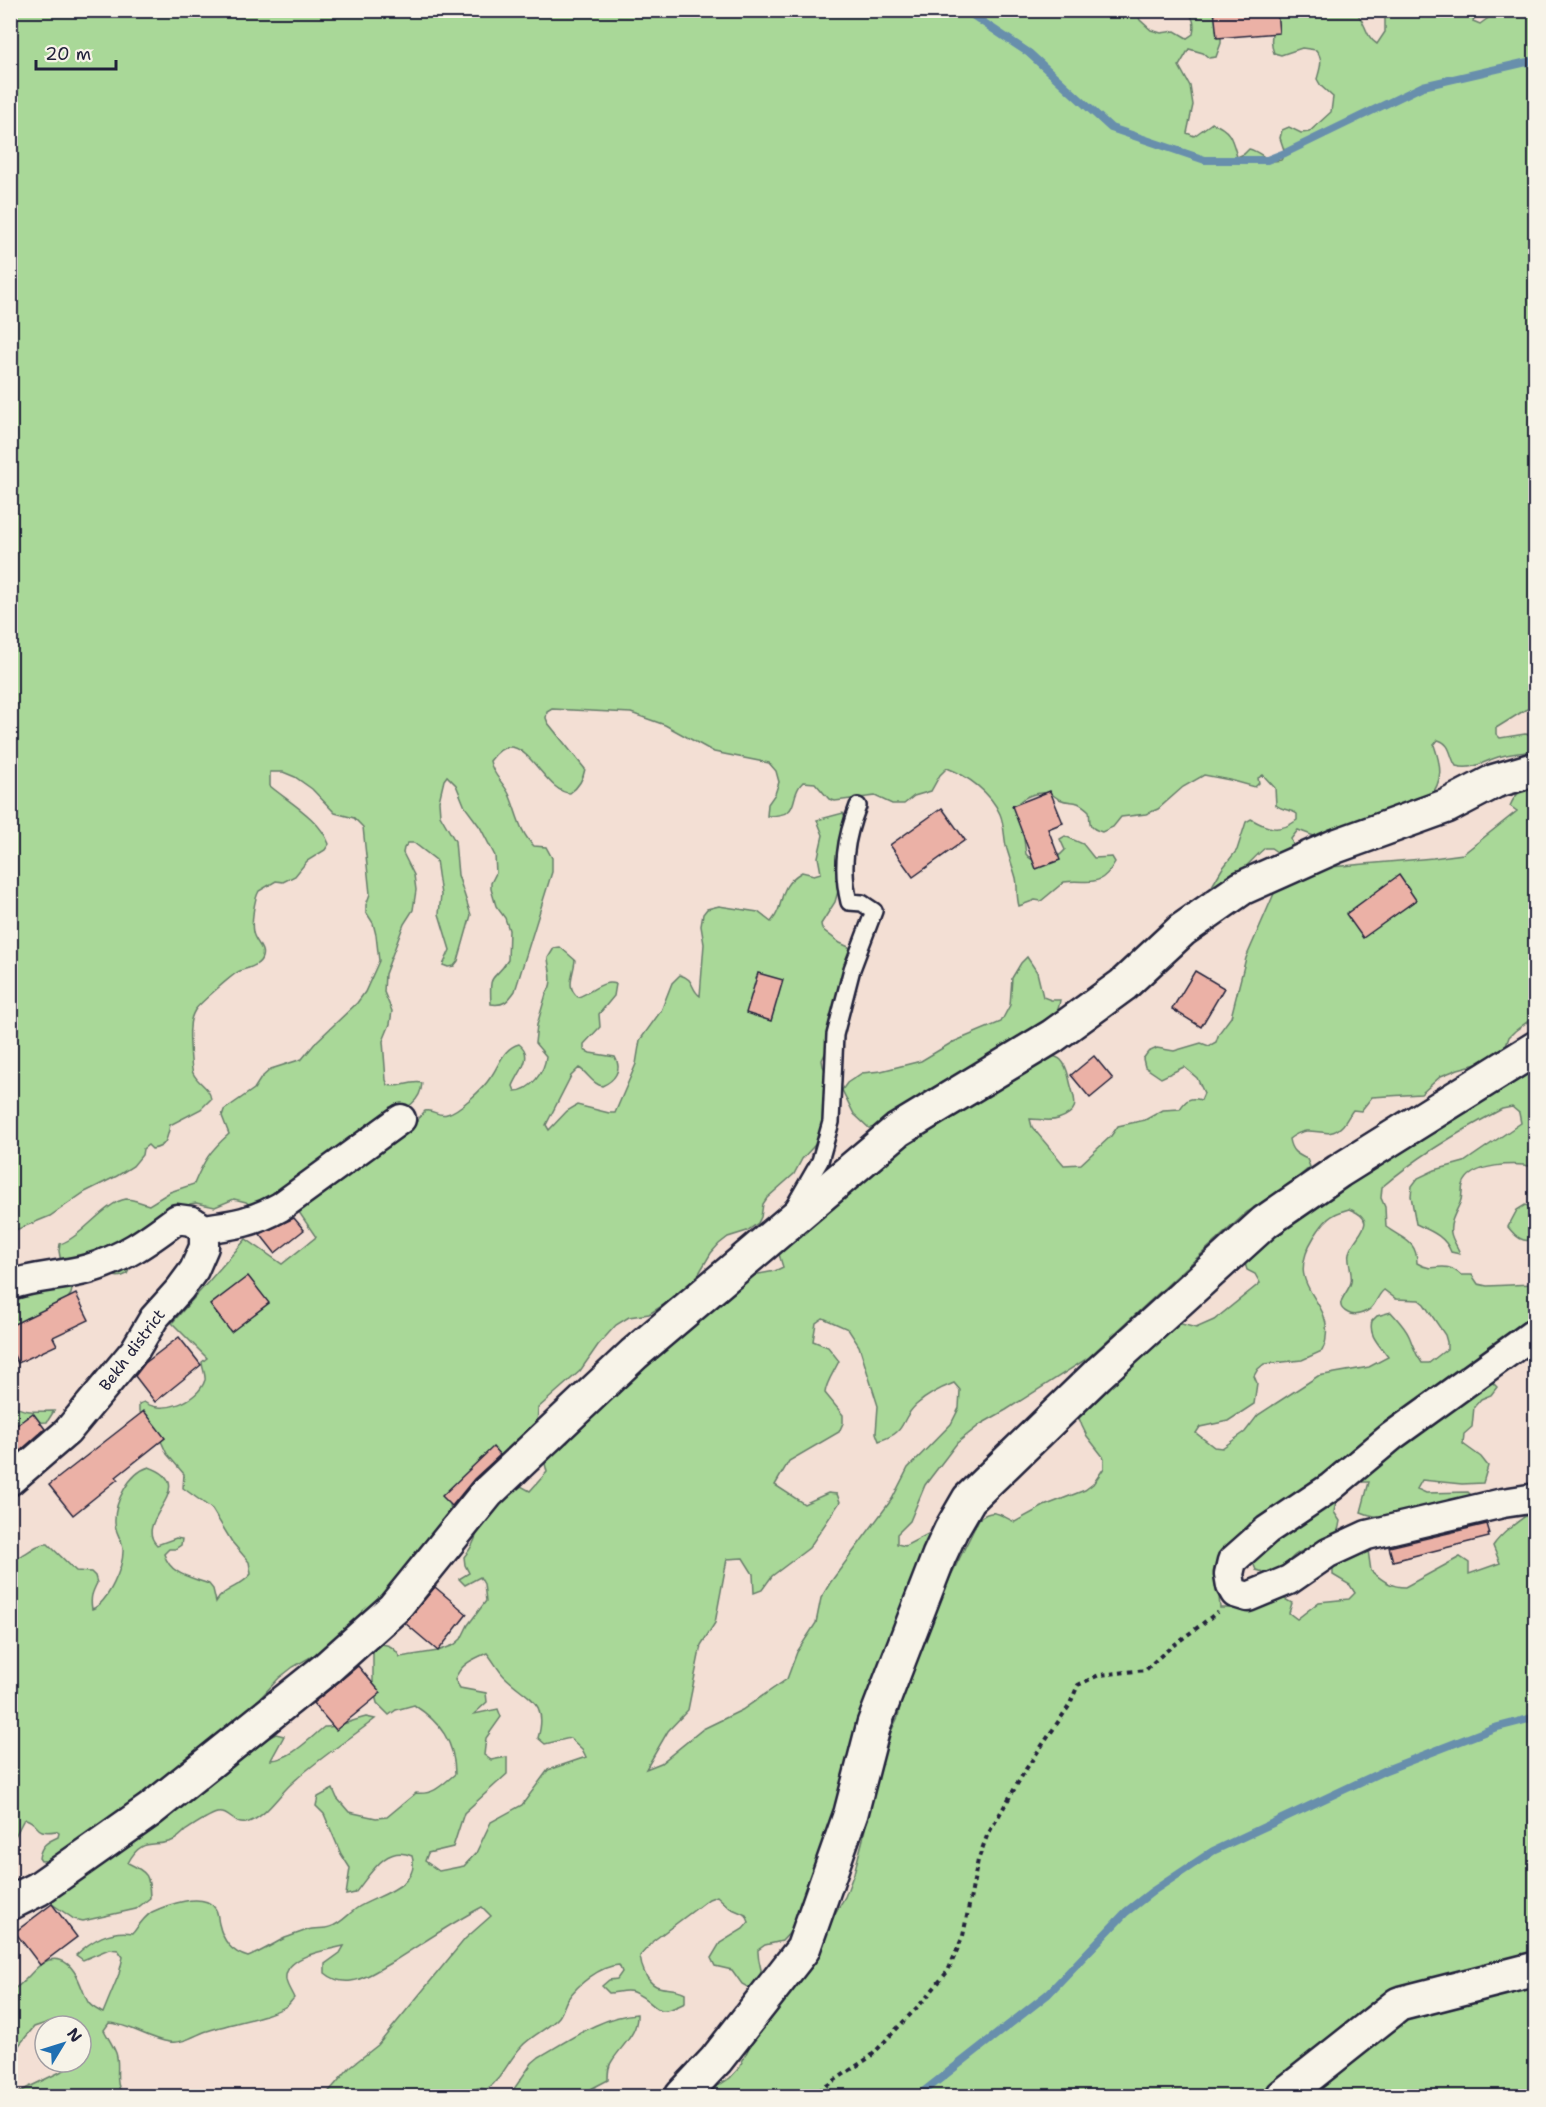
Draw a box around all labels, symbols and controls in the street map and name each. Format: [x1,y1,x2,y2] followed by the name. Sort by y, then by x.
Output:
[36,33,116,71] scale bar
[45,42,91,66] text: 20 m
[94,1305,170,1395] street label: Bekh district
[33,2014,93,2074] north arrow
[62,2024,87,2047] text: N

